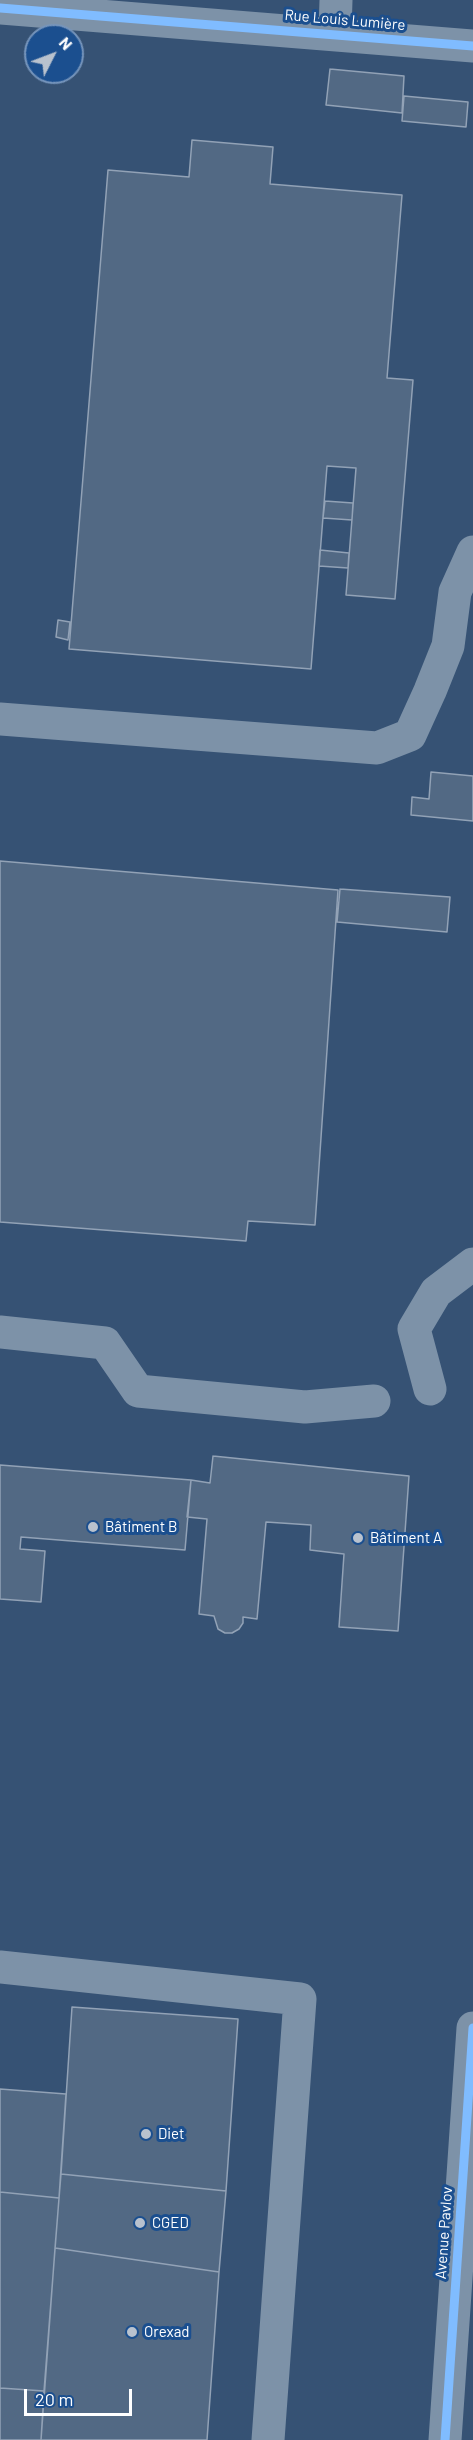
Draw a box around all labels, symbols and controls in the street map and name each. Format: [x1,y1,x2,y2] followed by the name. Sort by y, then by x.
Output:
[284,6,406,34] street label: Rue Louis Lumière
[24,24,84,84] north arrow
[56,33,77,53] text: N
[105,1518,177,1536] place label: Bâtiment B
[86,1520,100,1534] marker: Bâtiment B
[370,1529,442,1547] place label: Bâtiment A
[351,1531,365,1545] marker: Bâtiment A
[158,2125,184,2143] place label: Diet
[139,2127,153,2141] marker: Diet
[432,2186,456,2280] street label: Avenue Pavlov
[152,2214,189,2232] place label: CGED
[133,2216,147,2230] marker: CGED
[144,2323,190,2341] place label: Orexad
[125,2325,139,2339] marker: Orexad
[27,2377,135,2415] scale bar
[35,2388,73,2410] text: 20 m

